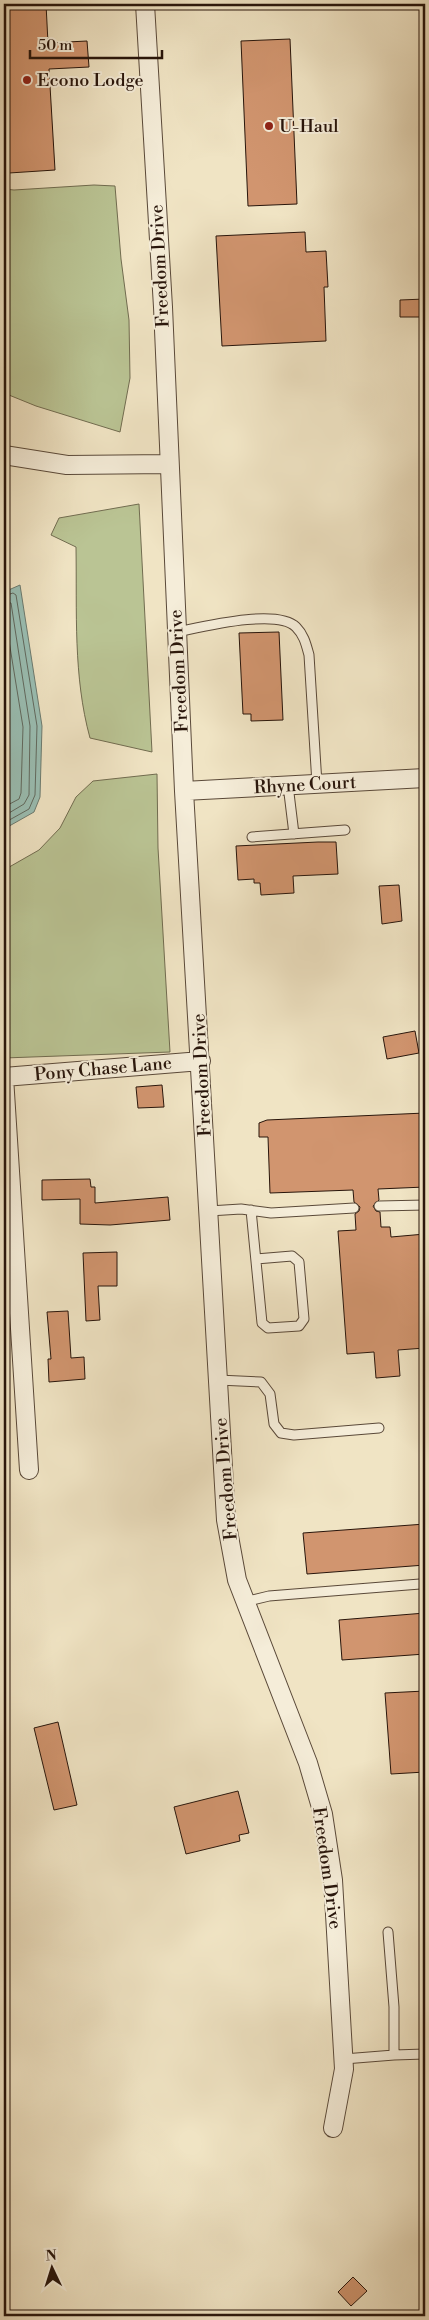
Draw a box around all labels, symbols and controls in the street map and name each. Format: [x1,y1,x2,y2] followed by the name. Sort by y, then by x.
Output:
[30,28,162,60] scale bar
[38,36,72,55] text: 50 m
[37,69,144,92] place label: Econo Lodge
[21,74,33,86] marker: Econo Lodge
[279,115,339,138] place label: U-Haul
[263,120,275,132] marker: U-Haul
[145,204,175,328] street label: Freedom Drive
[164,609,194,733] street label: Freedom Drive
[253,771,357,799] street label: Rhyne Court
[187,1013,217,1137] street label: Freedom Drive
[33,1052,173,1086] street label: Pony Chase Lane
[209,1417,243,1541] street label: Freedom Drive
[307,1805,347,1931] street label: Freedom Drive
[28,2242,78,2292] north arrow
[45,2247,57,2265] text: N

